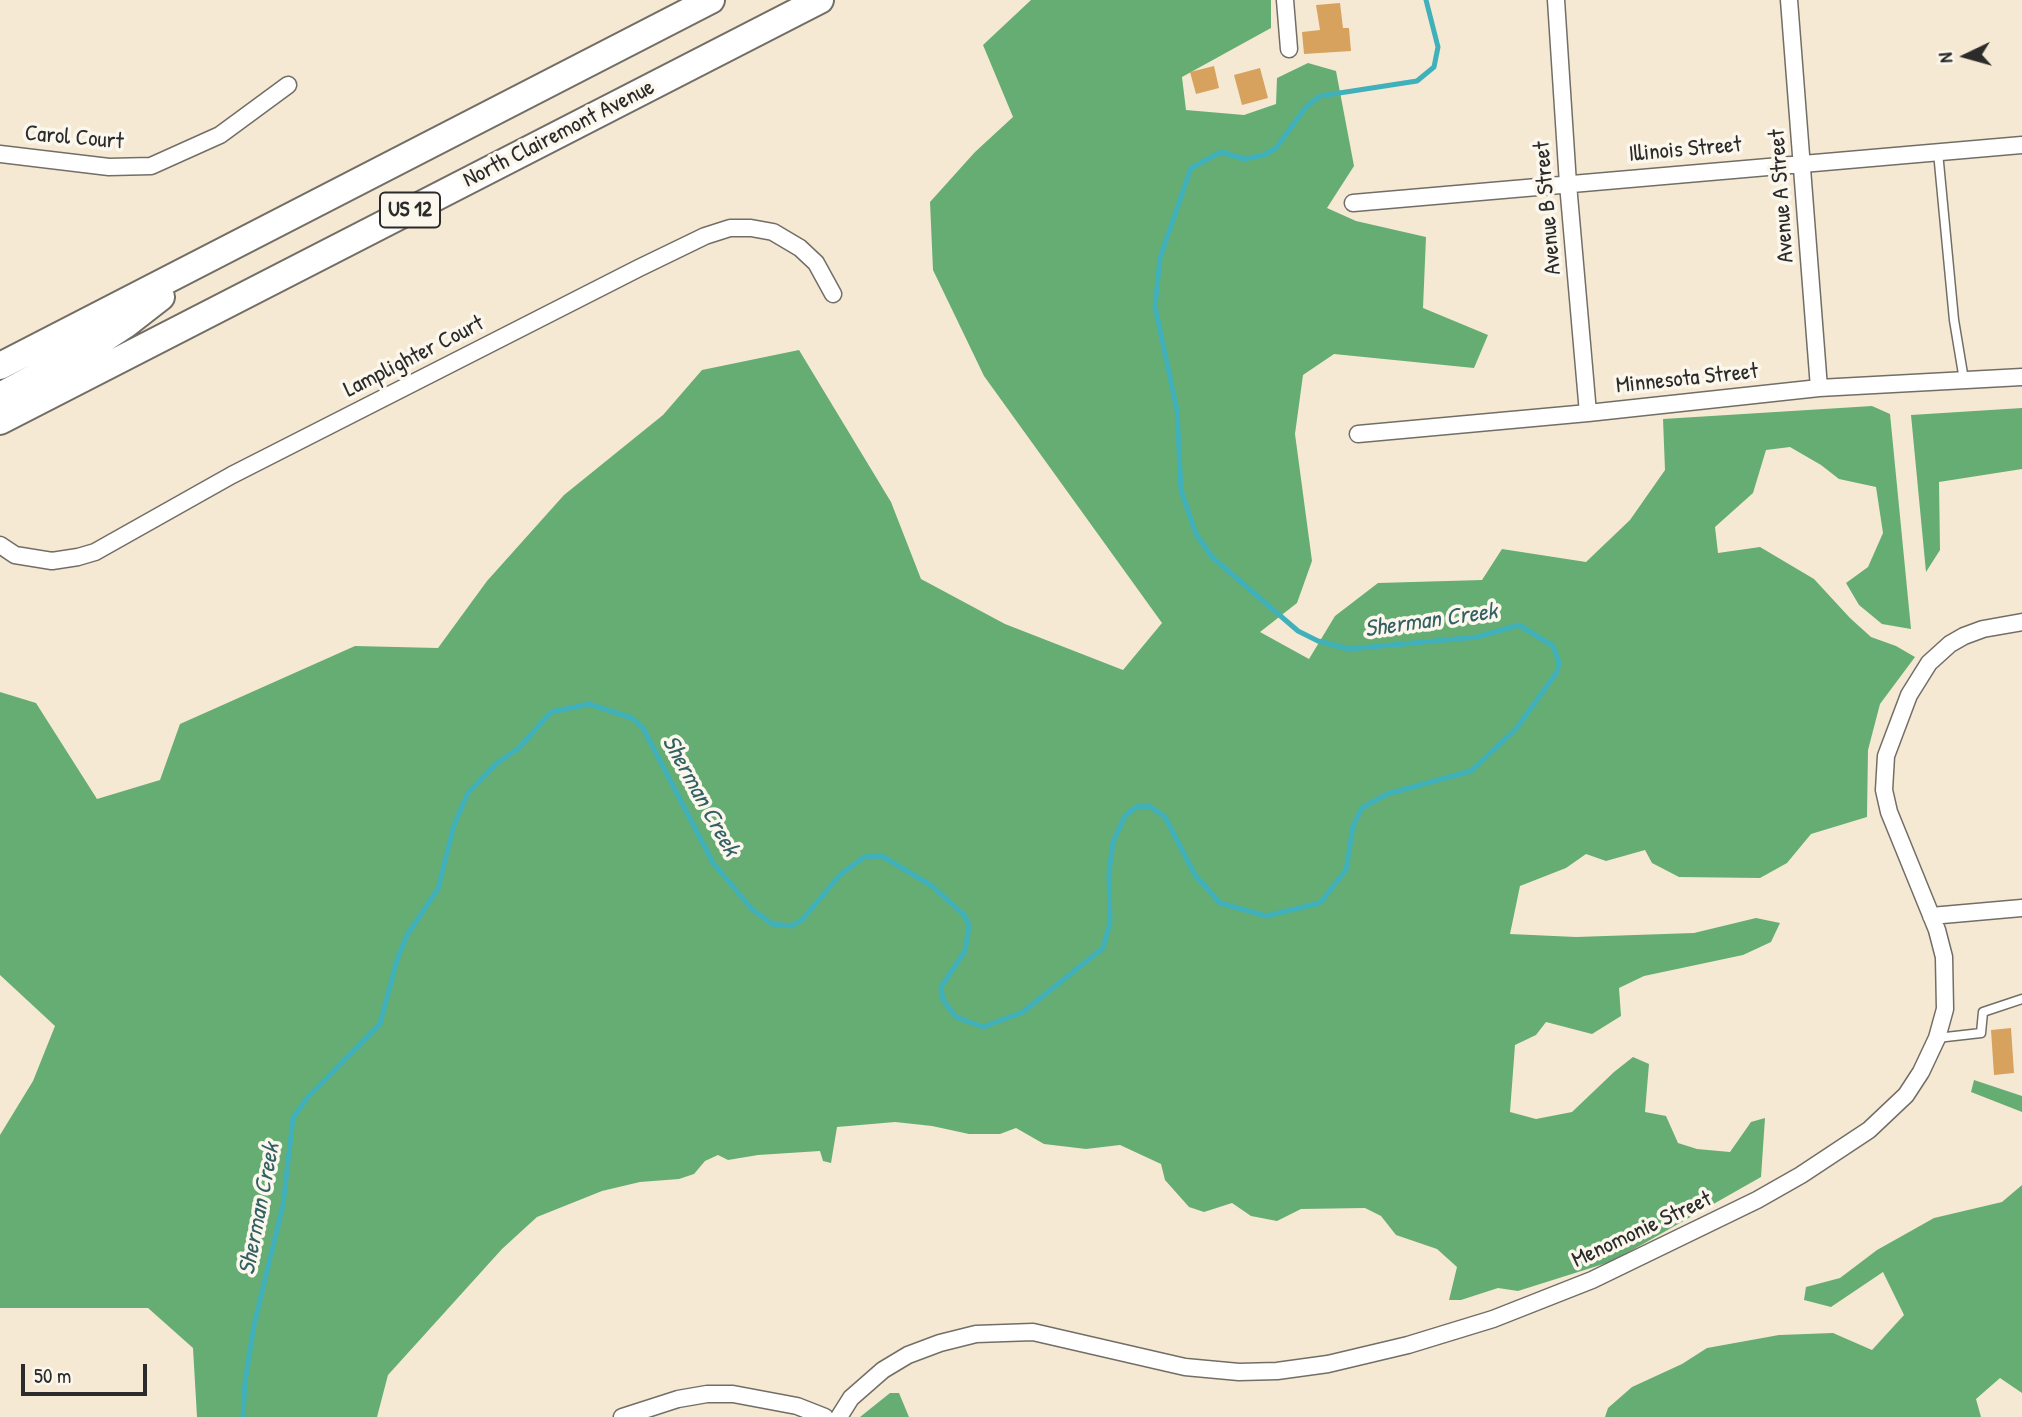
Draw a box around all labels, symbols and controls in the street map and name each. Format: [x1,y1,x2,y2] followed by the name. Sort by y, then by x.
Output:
[1931,21,2001,91] north arrow
[1932,52,1958,64] text: N
[459,74,659,194] street label: North Clairemont Avenue
[23,120,125,156] street label: Carol Court
[1764,128,1800,264] street label: Avenue A Street
[1628,131,1742,169] street label: Illinois Street
[1528,140,1568,276] street label: Avenue B Street
[380,192,440,228] road number: US 12
[339,310,489,404] street label: Lamplighter Court
[1615,358,1759,400] street label: Minnesota Street
[1363,597,1499,645] water label: Sherman Creek
[655,731,745,861] water label: Sherman Creek
[233,1141,287,1277] water label: Sherman Creek
[1568,1186,1716,1274] street label: Menomonie Street
[24,1350,150,1394] scale bar
[34,1361,71,1390] text: 50 m

